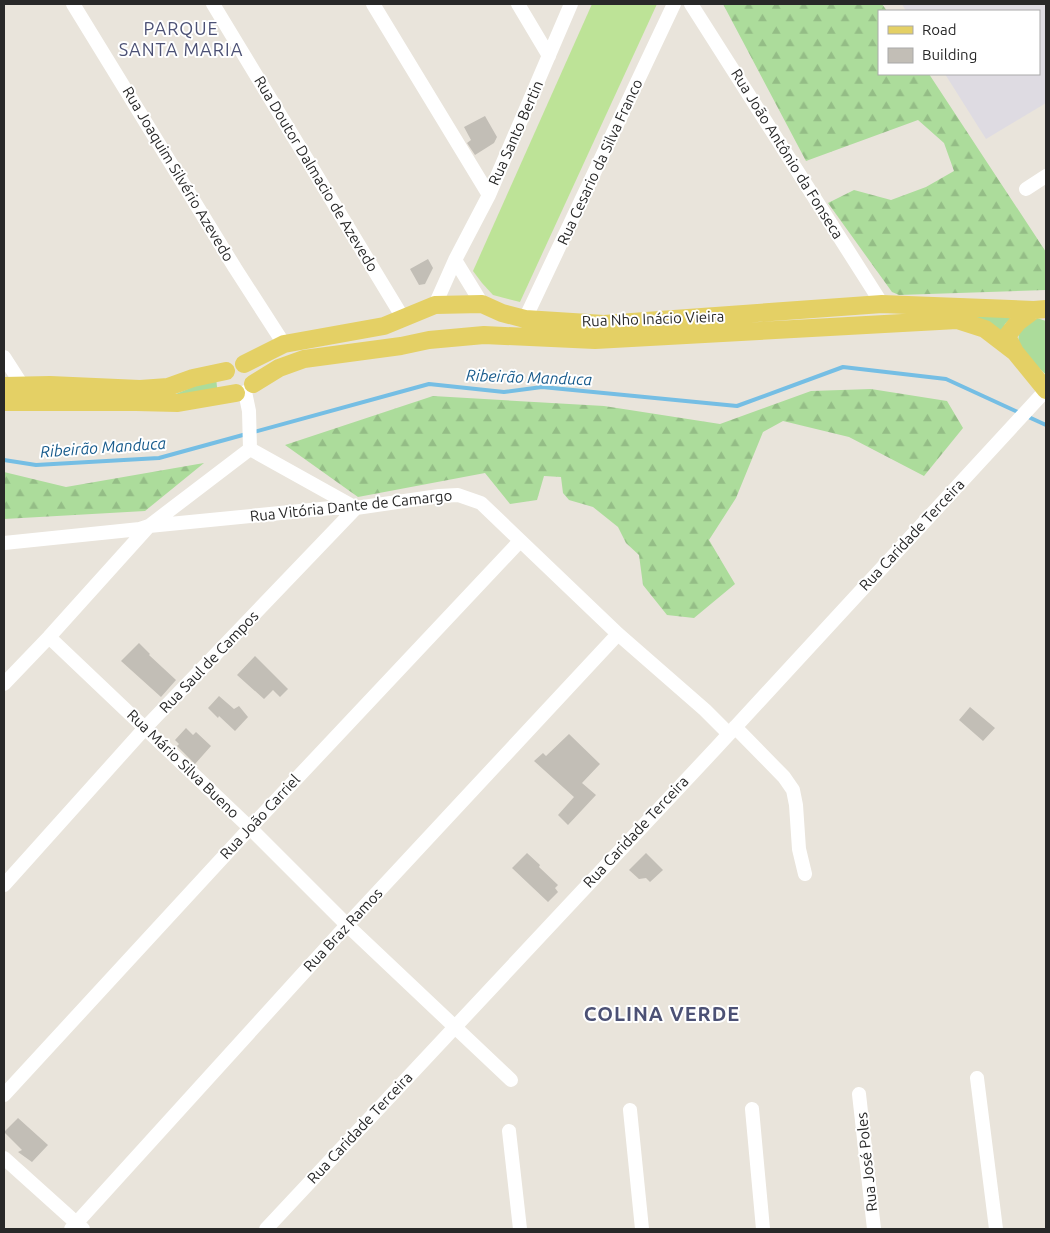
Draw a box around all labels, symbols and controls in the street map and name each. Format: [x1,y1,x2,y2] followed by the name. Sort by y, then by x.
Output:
[878,10,1040,75] legend
[119,18,243,59] district label: PARQUE SANTA MARIA
[922,21,957,38] text: Road
[922,46,977,63] text: Building
[728,66,847,242] street label: Rua João Antônio da Fonseca
[251,73,382,275] street label: Rua Doutor Dalmacio de Azevedo
[554,76,646,248] street label: Rua Cesario da Silva Franco
[485,78,546,188] street label: Rua Santo Bertin
[119,83,237,264] street label: Rua Joaquim Silvério Azevedo
[582,308,724,329] street label: Rua Nho Inácio Vieira
[466,366,593,388] water label: Ribeirão Manduca
[39,434,167,460] water label: Ribeirão Manduca
[856,475,968,594] street label: Rua Caridade Terceira
[249,486,453,525] street label: Rua Vitória Dante de Camargo
[156,607,262,716] street label: Rua Saul de Campos
[124,706,243,821] street label: Rua Mário Silva Bueno
[216,771,303,862] street label: Rua João Carriel
[580,772,692,891] street label: Rua Caridade Terceira
[300,885,386,975] street label: Rua Braz Ramos
[584,1002,740,1025] district label: COLINA VERDE
[304,1068,416,1187] street label: Rua Caridade Terceira
[853,1112,880,1213] street label: Rua José Poles

